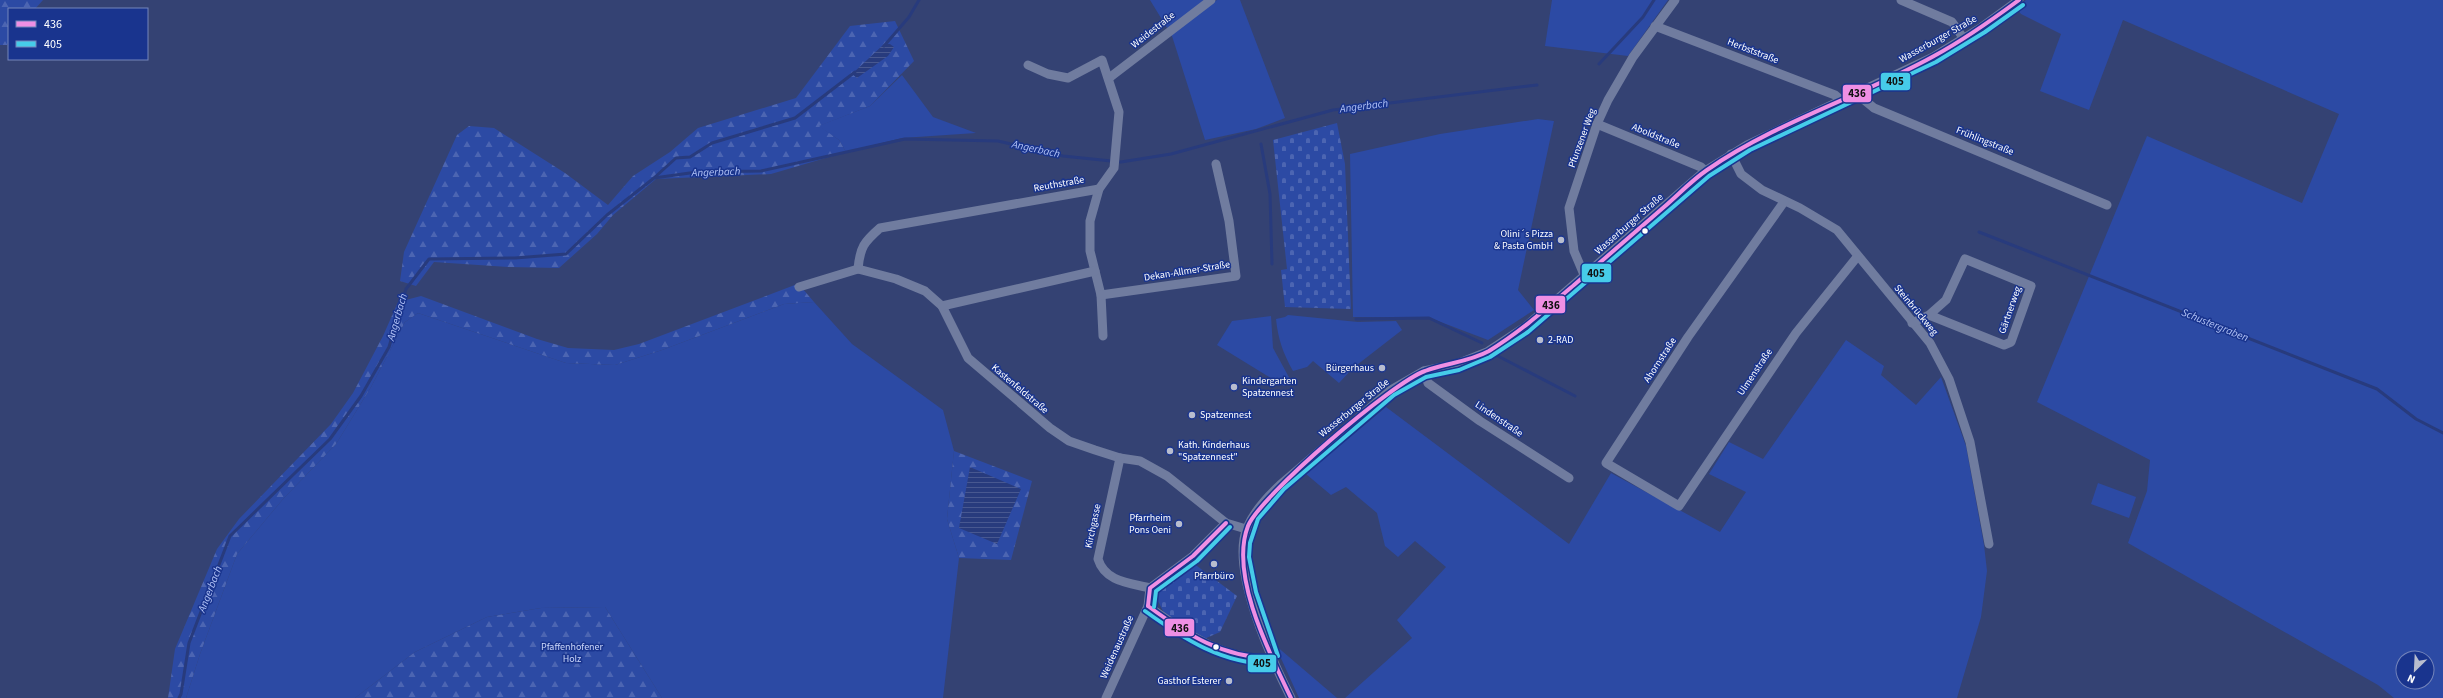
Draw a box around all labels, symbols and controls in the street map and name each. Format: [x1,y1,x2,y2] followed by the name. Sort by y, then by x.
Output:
[8,8,148,60] legend
[1128,8,1178,52] street label: Weidestraße
[1897,12,1979,66] street label: Wasserburger Straße
[44,16,62,33] text: 436
[1725,35,1781,67] street label: Herbststraße
[44,36,62,53] text: 405
[1880,72,1911,91] line badge: 405
[1886,74,1904,89] text: 405
[1842,84,1872,103] line badge: 436
[1848,86,1866,101] text: 436
[1338,96,1389,117] water label: Angerbach
[1565,106,1599,170] street label: Pfunzener Weg
[1630,120,1682,152] street label: Aboldstraße
[1954,123,2016,159] street label: Frühlingstraße
[1010,136,1062,161] water label: Angerbach
[690,164,741,180] water label: Angerbach
[1033,173,1085,195] street label: Reuthstraße
[1592,190,1666,258] street label: Wasserburger Straße
[1640,226,1650,236] unlabelled marker
[1494,227,1553,253] place label: Olini´s Pizza & Pasta GmbH
[1556,235,1566,245] marker: Olini´s Pizza & Pasta GmbH
[1143,257,1231,285] street label: Dekan-Allmer-Straße
[1581,263,1612,283] line badge: 405
[1587,266,1605,281] text: 405
[1891,282,1941,338] street label: Steinbrückweg
[1995,284,2025,336] street label: Gärtnerweg
[383,291,411,343] water label: Angerbach
[1535,295,1566,314] line badge: 436
[1542,298,1560,313] text: 436
[2179,305,2251,345] water label: Schustergraben
[1548,333,1573,347] place label: 2-RAD
[1535,335,1545,345] marker: 2-RAD
[1640,335,1680,385] street label: Ahornstraße
[1734,346,1776,398] street label: Ulmenstraße
[988,361,1052,417] street label: Kastenfeldstraße
[1326,361,1374,375] place label: Bürgerhaus
[1377,363,1387,373] marker: Bürgerhaus
[1242,374,1297,400] place label: Kindergarten Spatzennest
[1316,375,1392,441] street label: Wasserburger Straße
[1229,382,1239,392] marker: Kindergarten Spatzennest
[1472,398,1526,440] street label: Lindenstraße
[1200,408,1252,422] place label: Spatzennest
[1187,410,1197,420] marker: Spatzennest
[1178,438,1250,464] place label: Kath. Kinderhaus "Spatzennest"
[1165,446,1175,456] marker: Kath. Kinderhaus "Spatzennest"
[1081,503,1105,549] street label: Kirchgasse
[1129,511,1171,537] place label: Pfarrheim Pons Oeni
[1174,519,1184,529] marker: Pfarrheim Pons Oeni
[1209,559,1219,569] marker: Pfarrbüro
[194,563,226,615] water label: Angerbach
[1194,569,1234,583] place label: Pfarrbüro
[1097,613,1137,681] street label: Weidenaustraße
[1164,618,1195,637] line badge: 436
[1171,621,1189,636] text: 436
[541,640,604,666] park label: Pfaffenhofener Holz
[1211,642,1221,652] unlabelled marker
[2395,650,2435,690] north arrow
[1247,654,1277,673] line badge: 405
[1253,656,1271,671] text: 405
[2405,670,2418,687] text: N
[1157,674,1222,688] place label: Gasthof Esterer
[1224,676,1234,686] marker: Gasthof Esterer

